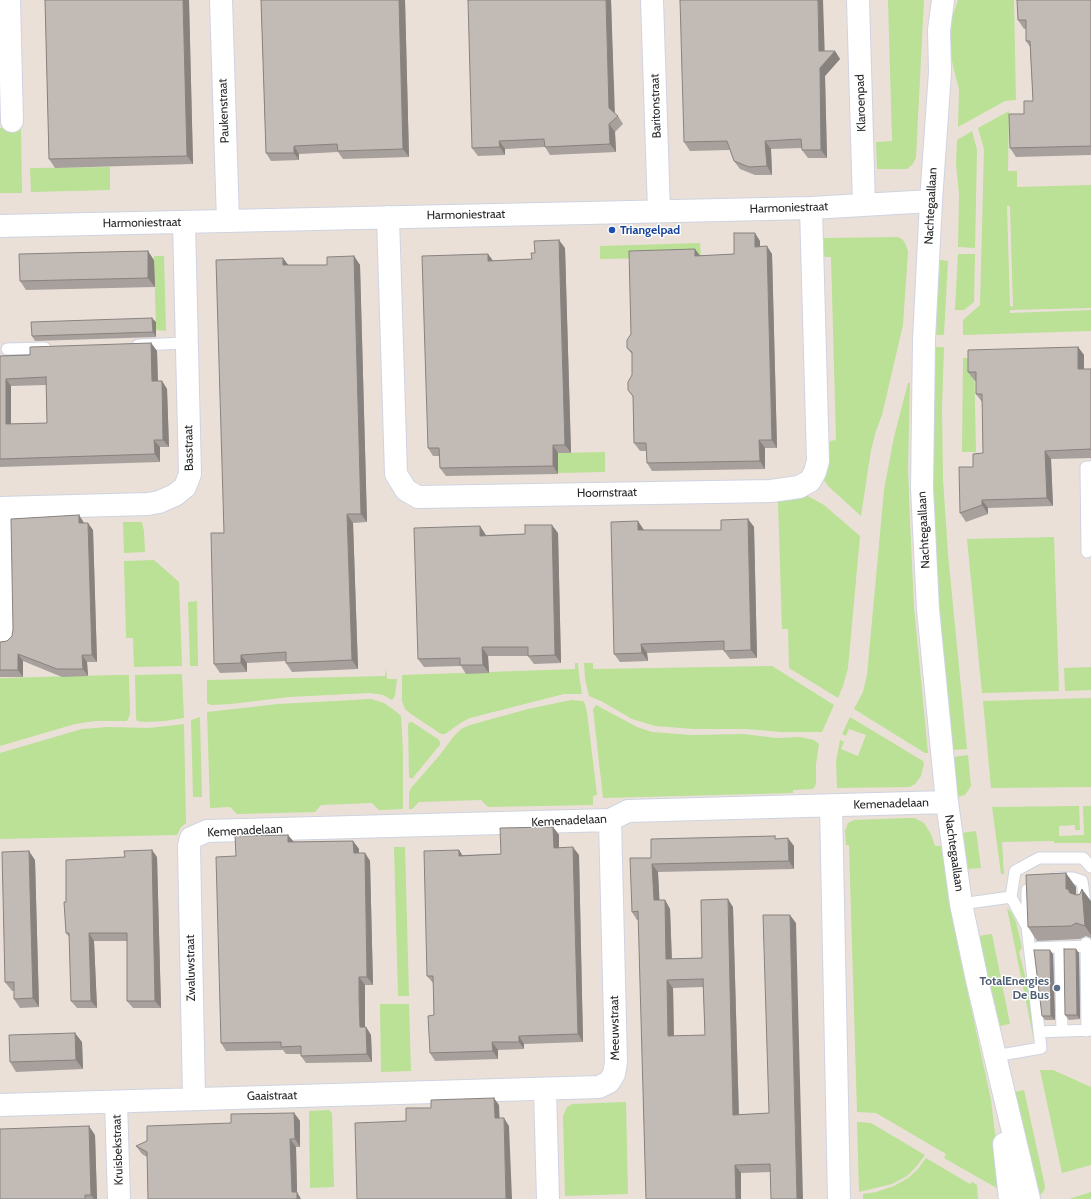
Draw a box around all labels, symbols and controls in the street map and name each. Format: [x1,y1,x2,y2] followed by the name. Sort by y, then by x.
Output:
[648,73,664,139] street label: Baritonstraat
[853,74,869,132] street label: Klaroenpad
[216,78,232,144] street label: Paukenstraat
[922,167,940,245] street label: Nachtegaallaan
[749,199,829,217] street label: Harmoniestraat
[427,207,505,223] street label: Harmoniestraat
[103,215,181,231] street label: Harmoniestraat
[620,223,680,237] place label: Triangelpad
[607,225,617,235] marker: Triangelpad
[181,425,197,471] street label: Basstraat
[577,485,637,501] street label: Hoornstraat
[915,491,933,569] street label: Nachtegaallaan
[853,795,929,813] street label: Kemenadelaan
[531,812,607,830] street label: Kemenadelaan
[941,814,967,892] street label: Nachtegaallaan
[207,822,283,840] street label: Kemenadelaan
[183,934,199,1002] street label: Zwaluwstraat
[980,974,1049,1002] place label: TotalEnergies De Bus
[1052,983,1062,993] marker: TotalEnergies De Bus
[607,995,623,1061] street label: Meeuwstraat
[247,1088,297,1104] street label: Gaaistraat
[110,1114,126,1186] street label: Kruisbekstraat

